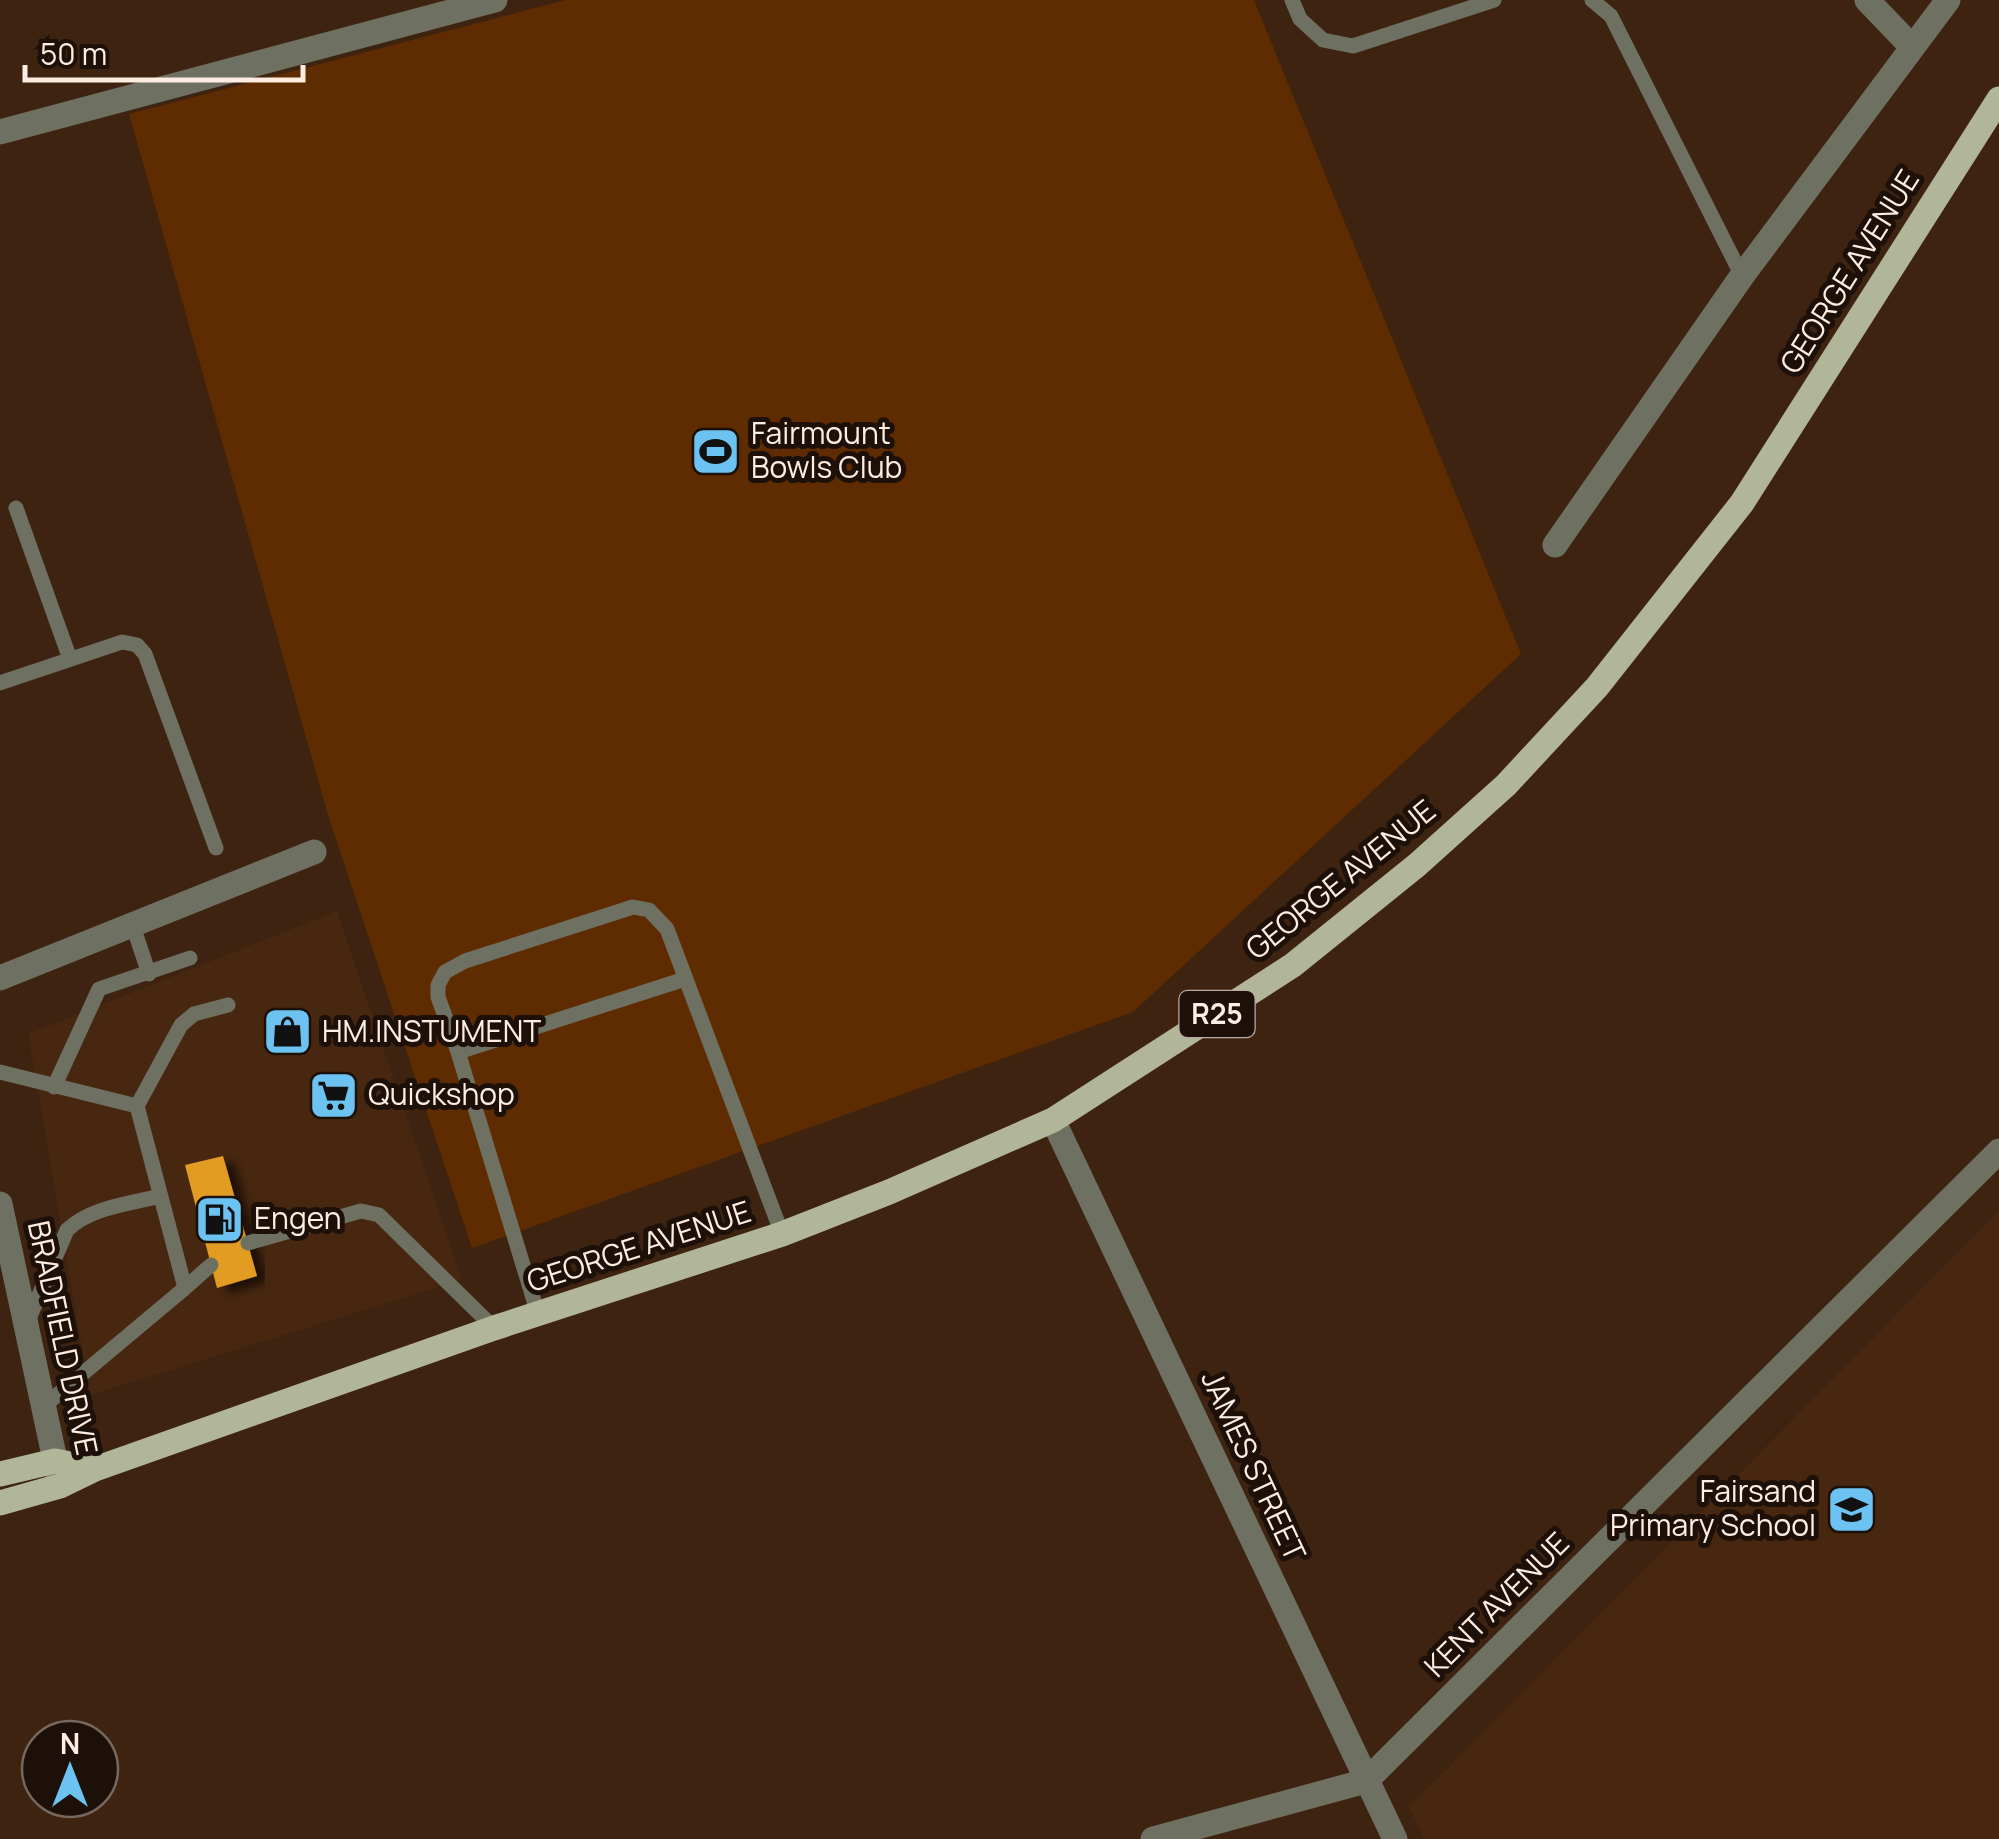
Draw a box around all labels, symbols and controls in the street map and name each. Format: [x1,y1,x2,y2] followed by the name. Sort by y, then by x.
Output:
[25,20,302,82] scale bar
[40,33,107,74] text: 50 m
[1770,162,1928,381] street label: GEORGE AVENUE
[751,412,902,487] place label: Fairmount Bowls Club
[690,425,742,477] sports icon: Fairmount Bowls Club
[1237,790,1444,968] street label: GEORGE AVENUE
[1180,991,1254,1037] road number: R25
[261,1006,313,1058] shop icon: HM.INSTUMENT
[322,1010,541,1051] place label: HM.INSTUMENT
[307,1069,359,1121] supermarket icon: Quickshop
[368,1073,515,1114] place label: Quickshop
[521,1190,756,1301] street label: GEORGE AVENUE
[193,1193,245,1245] fuel station icon: Engen
[254,1197,342,1238] place label: Engen
[19,1217,108,1459] street label: BRADFIELD DRIVE
[1192,1363,1316,1567] street label: JAMES STREET
[1610,1470,1816,1545] place label: Fairsand Primary School
[1825,1483,1877,1535] school or university icon: Fairsand Primary School
[1415,1523,1577,1685] street label: KENT AVENUE
[20,1719,120,1819] north arrow
[60,1724,80,1762] text: N

